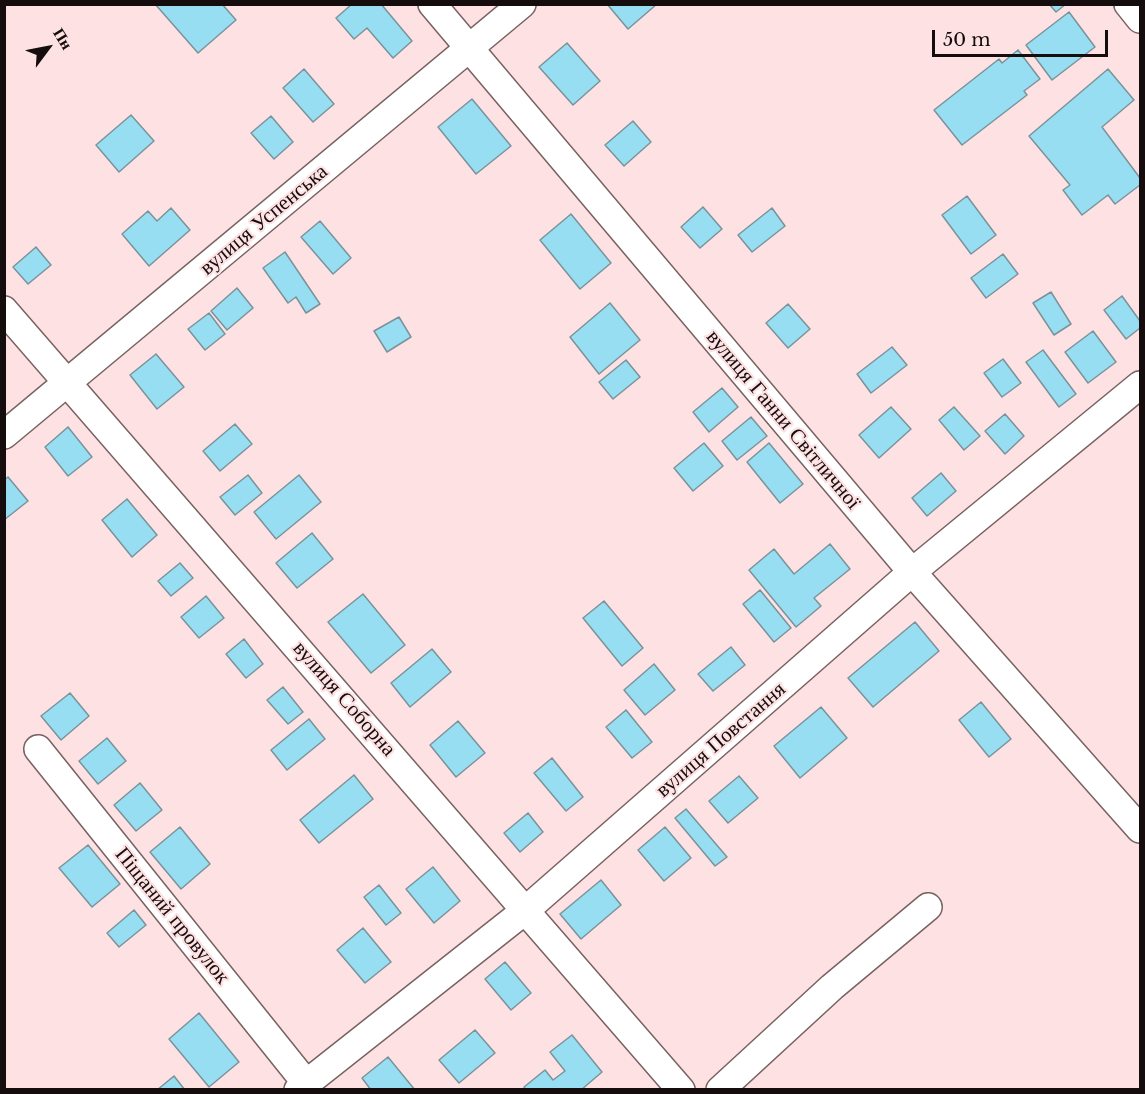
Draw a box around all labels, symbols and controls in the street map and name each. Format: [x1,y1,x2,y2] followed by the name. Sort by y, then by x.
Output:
[18,18,78,78] north arrow
[935,18,1110,56] scale bar
[49,24,77,53] text: Пн
[943,29,991,51] text: 50 m
[195,159,333,281] street label: вулиця Успенська
[701,325,865,515] street label: вулиця Ганни Світличної
[287,636,401,762] street label: вулиця Соборна
[651,677,791,803] street label: вулиця Повстання
[109,843,235,989] street label: Піщаний провулок

